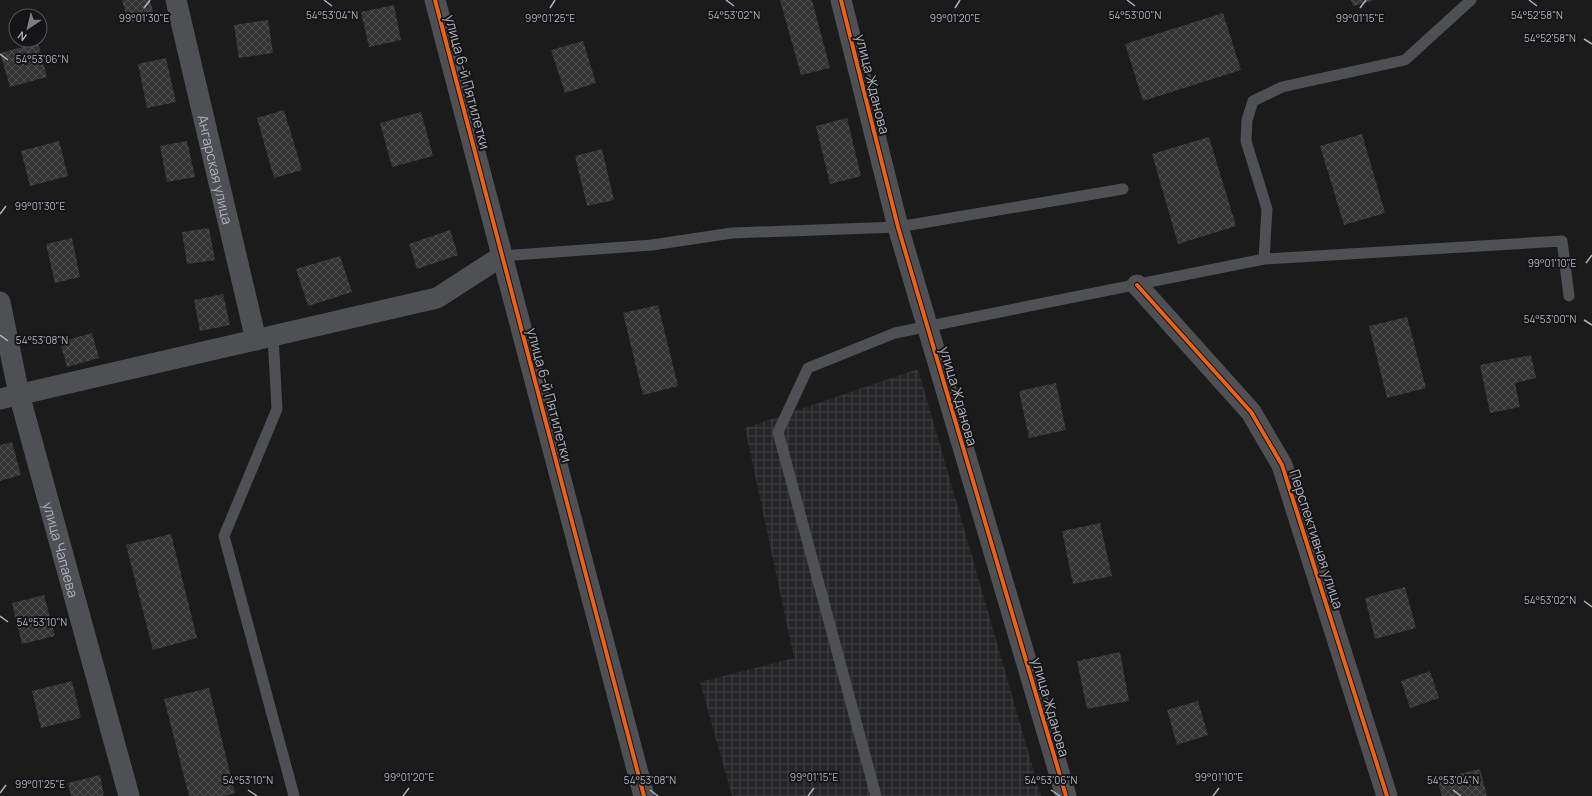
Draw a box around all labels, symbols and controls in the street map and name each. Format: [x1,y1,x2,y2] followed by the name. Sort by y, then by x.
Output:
[8,8,48,48] north arrow
[306,8,358,22] text: 54°53'04"N
[708,8,760,22] text: 54°53'02"N
[1109,8,1161,22] text: 54°53'00"N
[1511,8,1563,22] text: 54°52'58"N
[119,11,169,25] text: 99°01'30"E
[525,11,575,25] text: 99°01'25"E
[930,11,981,25] text: 99°01'20"E
[1336,11,1384,25] text: 99°01'15"E
[441,13,495,151] street label: улица 6-й Пятилетки
[14,28,30,45] text: N
[1524,31,1576,45] text: 54°52'58"N
[851,32,895,136] street label: улица Жданова
[16,52,68,66] text: 54°53'06"N
[194,113,238,226] street label: Ангарская улица
[15,199,65,213] text: 99°01'30"E
[1528,256,1577,270] text: 99°01'10"E
[1524,312,1576,326] text: 54°53'00"N
[523,326,577,464] street label: улица 6-й Пятилетки
[16,333,68,347] text: 54°53'08"N
[936,344,982,448] street label: улица Жданова
[1285,467,1349,611] street label: Перспективная улица
[39,499,84,599] street label: улица Чапаева
[1524,593,1576,607] text: 54°53'02"N
[17,615,67,629] text: 54°53'10"N
[1028,655,1074,759] street label: улица Жданова
[384,770,435,784] text: 99°01'20"E
[790,770,838,784] text: 99°01'15"E
[1195,770,1244,784] text: 99°01'10"E
[223,773,273,787] text: 54°53'10"N
[624,773,676,787] text: 54°53'08"N
[1025,773,1077,787] text: 54°53'06"N
[1427,773,1479,787] text: 54°53'04"N
[15,777,65,791] text: 99°01'25"E

